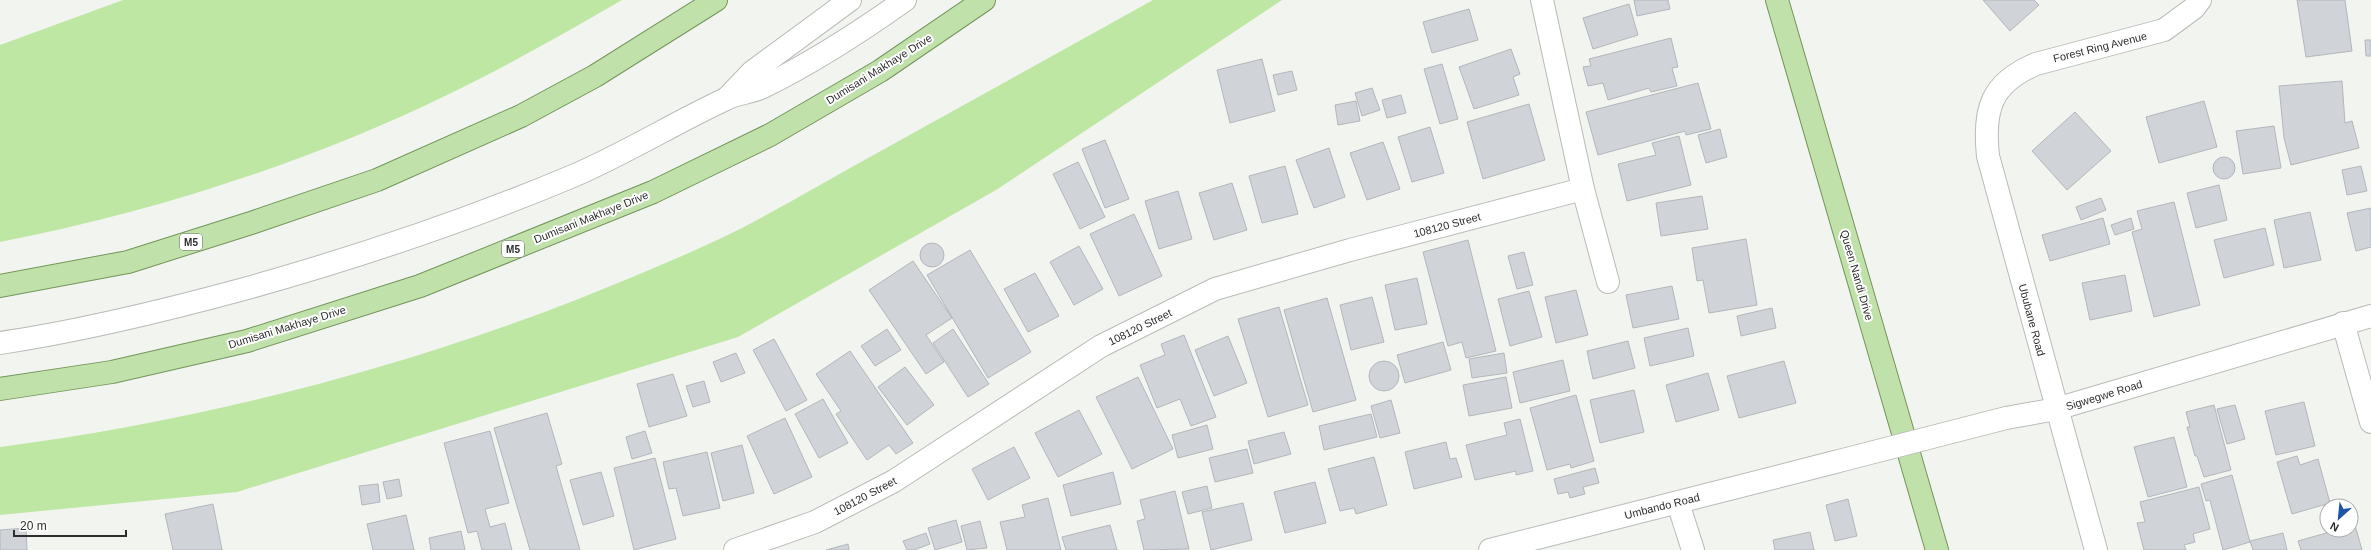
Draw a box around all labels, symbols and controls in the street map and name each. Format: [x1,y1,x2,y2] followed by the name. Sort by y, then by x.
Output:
[2052,30,2148,64] street label: Forest Ring Avenue
[824,32,934,106] street label: Dumisani Makhaye Drive
[532,189,650,245] street label: Dumisani Makhaye Drive
[1412,210,1482,240] street label: 108120 Street
[1838,228,1876,322] street label: Queen Nandi Drive
[180,234,202,250] road number: M5
[502,241,524,257] road number: M5
[2017,283,2047,357] street label: Ububane Road
[227,303,347,351] street label: Dumisani Makhaye Drive
[1106,306,1174,348] street label: 108120 Street
[2064,378,2144,412] street label: Sigwegwe Road
[832,474,898,518] street label: 108120 Street
[1623,491,1701,521] street label: Umbando Road
[2319,498,2359,538] north arrow
[14,512,126,538] scale bar
[20,519,47,533] text: 20 m
[2328,520,2341,534] text: N

